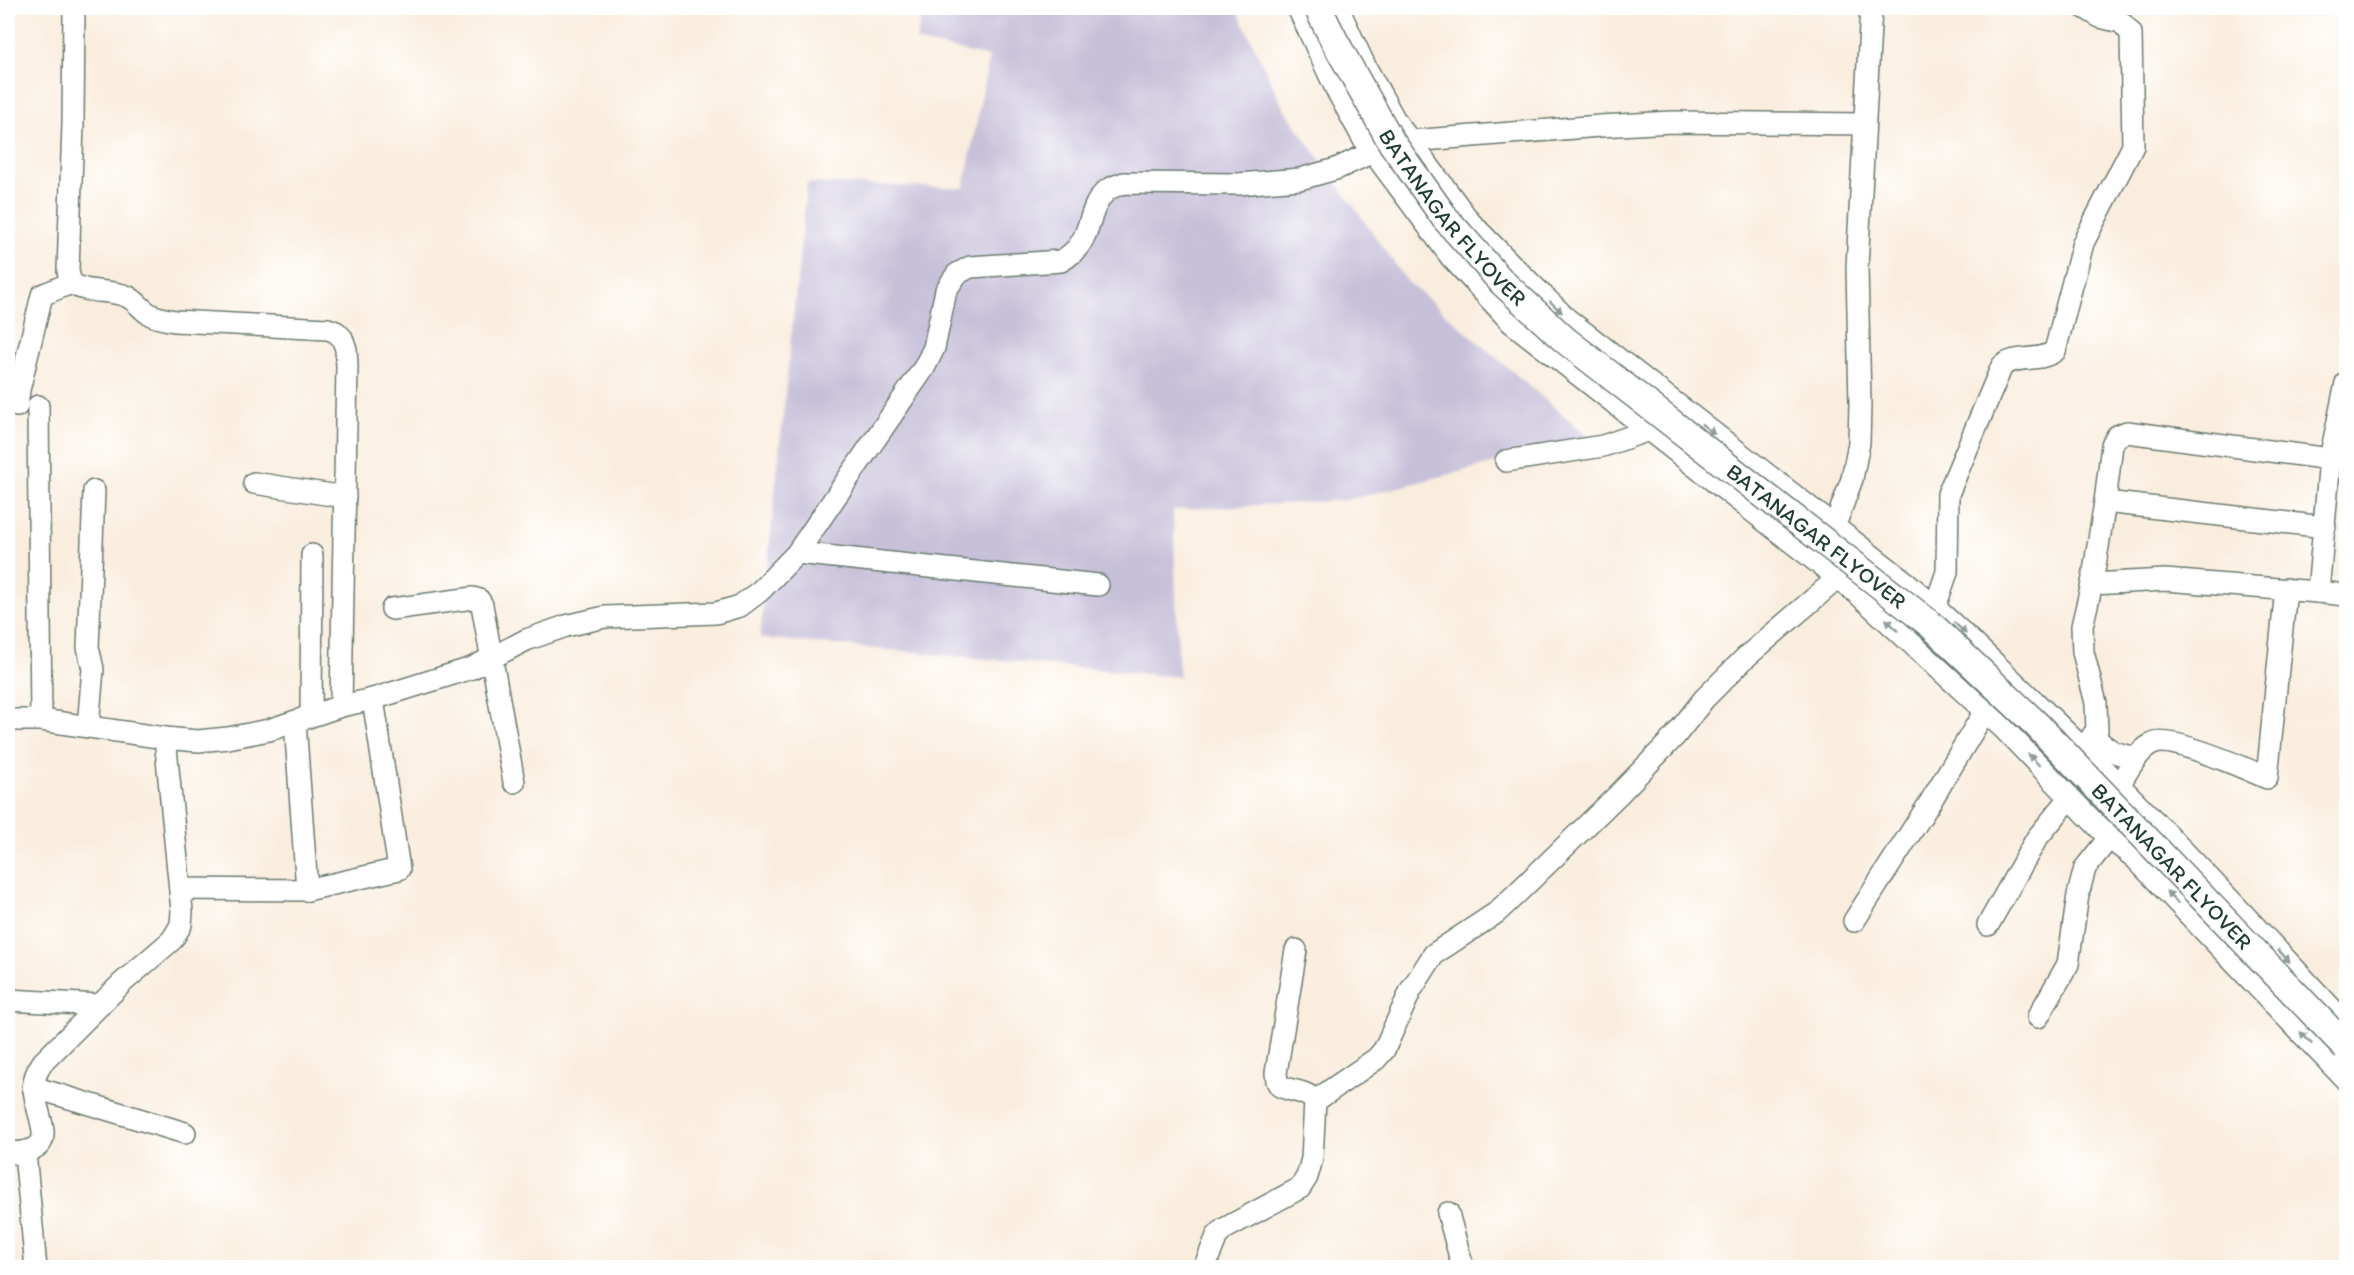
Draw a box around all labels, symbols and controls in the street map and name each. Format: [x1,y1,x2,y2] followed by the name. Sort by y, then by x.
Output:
[1373,124,1532,311] street label: BATANAGAR FLYOVER
[1548,300,1562,314] one-way arrow
[1700,422,1716,435] one-way arrow
[1721,457,1912,614] street label: BATANAGAR FLYOVER
[1885,618,1900,632] one-way arrow
[1952,621,1967,635] one-way arrow
[2027,753,2041,767] one-way arrow
[2086,777,2258,955] street label: BATANAGAR FLYOVER
[2165,890,2179,904] one-way arrow
[2277,949,2291,964] one-way arrow
[2299,1031,2313,1046] one-way arrow

